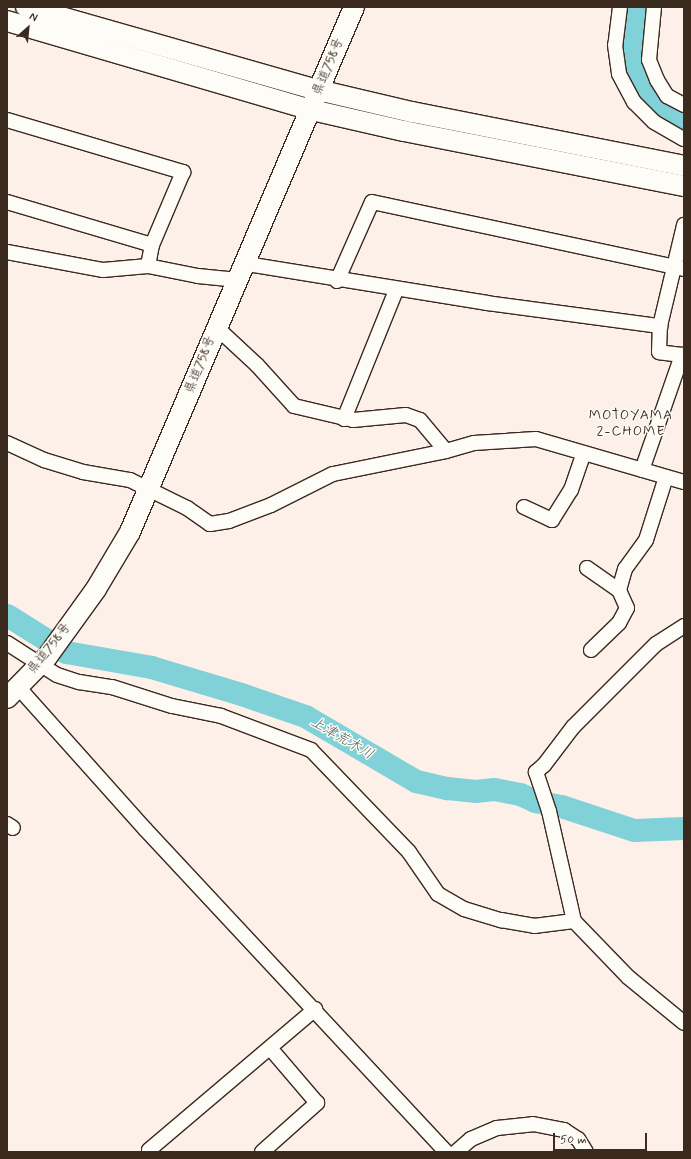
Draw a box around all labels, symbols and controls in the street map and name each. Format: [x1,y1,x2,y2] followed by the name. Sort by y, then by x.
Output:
[8,8,48,48] north arrow
[27,9,40,25] text: N
[310,36,348,98] street label: 県道758号
[182,334,220,396] street label: 県道758号
[589,407,673,440] district label: MOTOYAMA 2-CHOME
[25,620,75,678] street label: 県道758号
[307,713,377,763] water label: 上津荒木川
[555,1125,649,1151] scale bar
[560,1132,587,1148] text: 50 m

